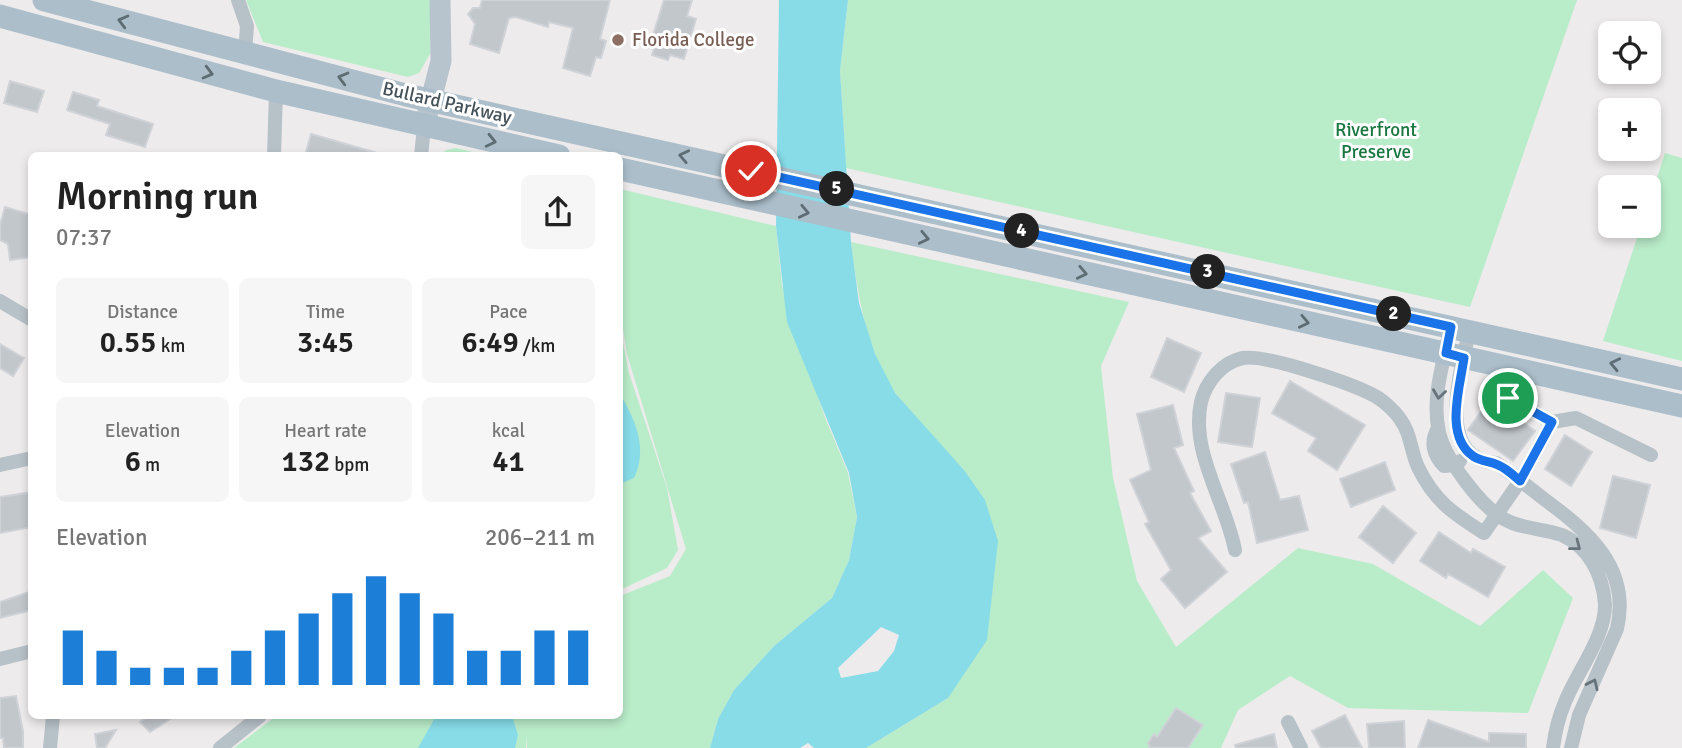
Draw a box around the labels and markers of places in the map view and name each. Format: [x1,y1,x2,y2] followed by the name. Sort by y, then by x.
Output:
[632,28,755,52] place label: Florida College
[610,32,626,48] marker: Florida College
[721,141,781,201] pin
[820,172,854,206] pin: 5
[1004,214,1040,248] pin: 4
[1190,254,1226,290] pin: 3
[1376,296,1412,332] pin: 2
[1478,368,1538,428] pin

